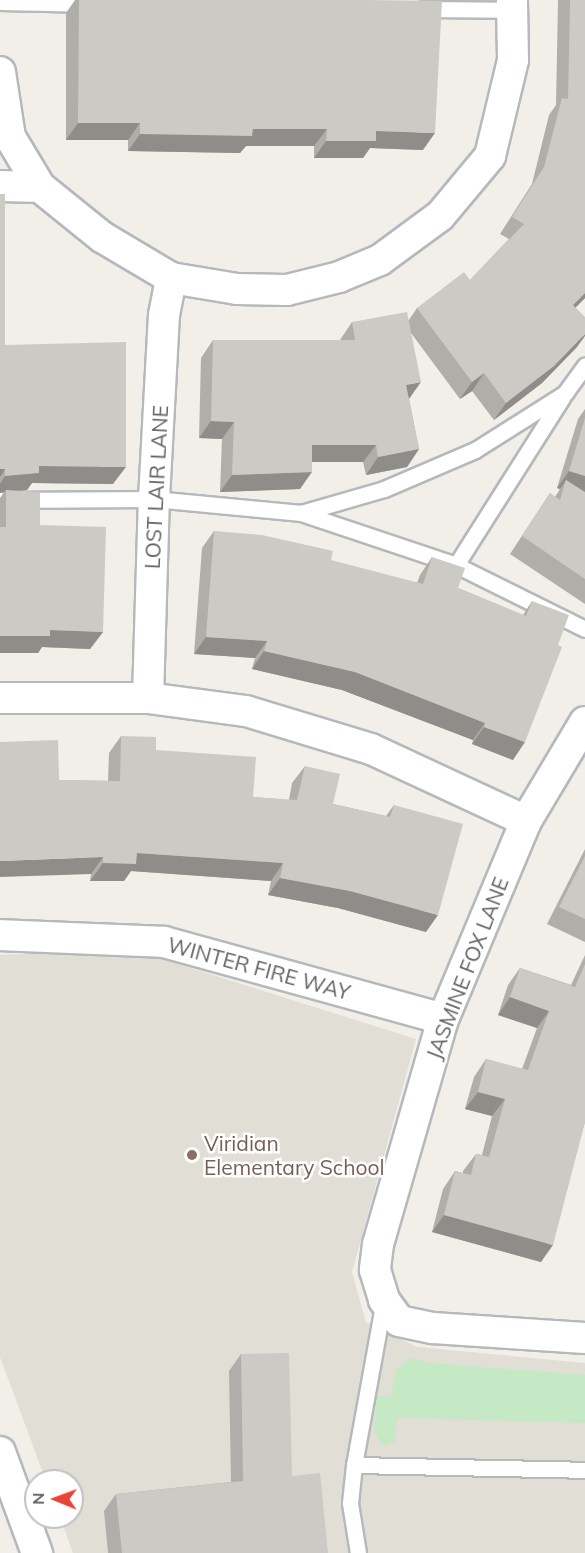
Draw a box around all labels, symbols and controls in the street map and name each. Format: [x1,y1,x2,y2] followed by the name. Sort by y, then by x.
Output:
[139,404,173,570] street label: LOST LAIR LANE
[421,873,513,1063] street label: JASMINE FOX LANE
[165,931,353,1005] street label: WINTER FIRE WAY
[204,1130,385,1180] place label: Viridian Elementary School
[185,1148,199,1162] marker: Viridian Elementary School
[24,1469,84,1529] north arrow
[28,1493,48,1505] text: N

